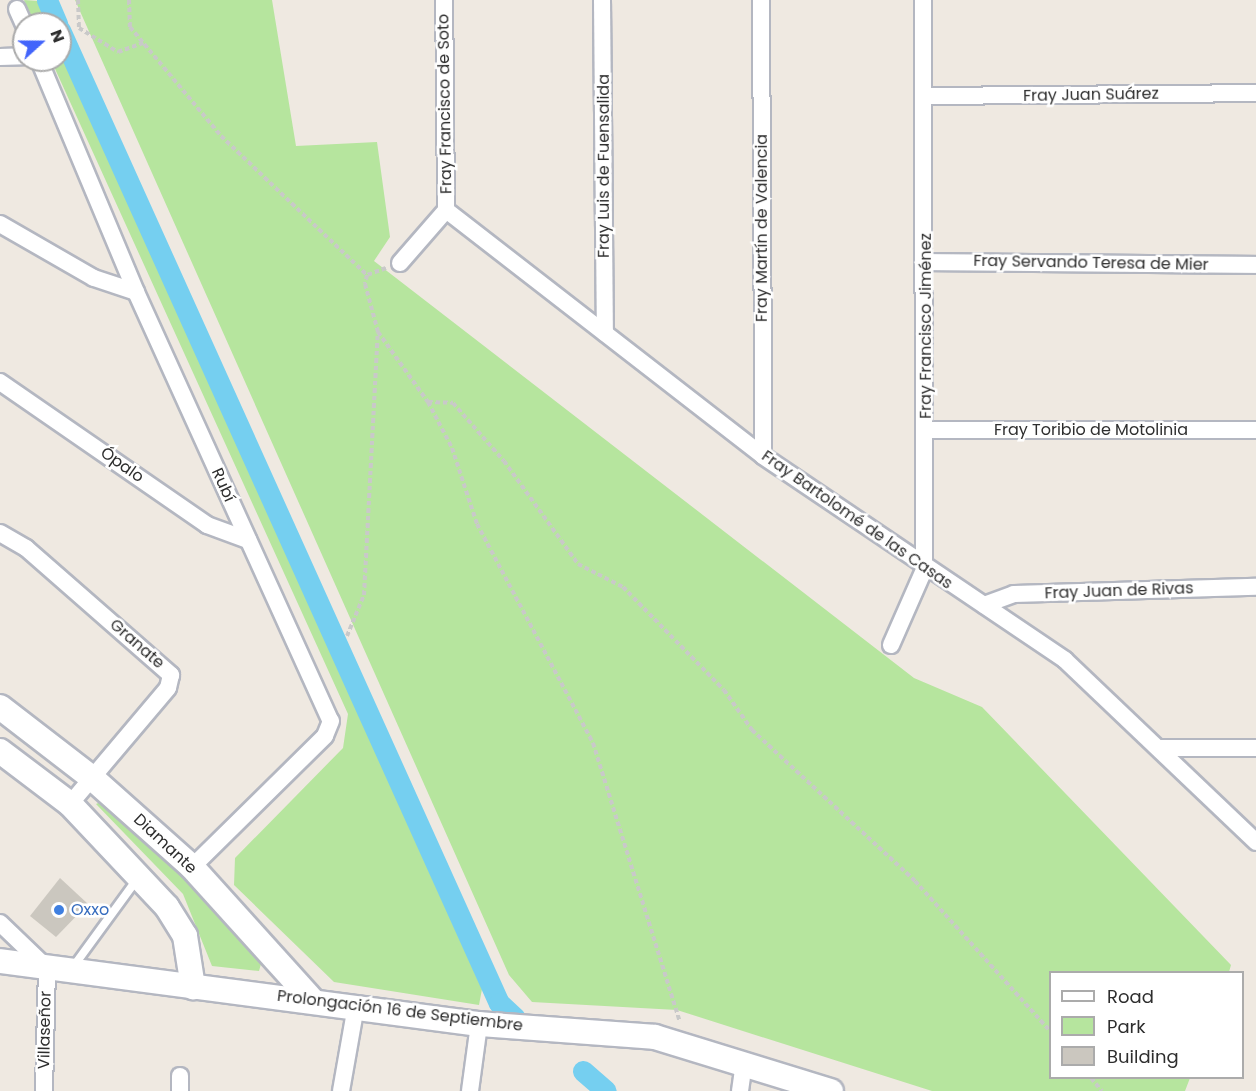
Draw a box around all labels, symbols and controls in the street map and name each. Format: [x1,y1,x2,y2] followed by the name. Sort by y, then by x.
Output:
[12,12,72,72] north arrow
[434,14,456,194] street label: Fray Francisco de Soto
[45,26,70,46] text: N
[594,74,614,258] street label: Fray Luis de Fuensalida
[1023,84,1159,106] street label: Fray Juan Suárez
[752,134,772,322] street label: Fray Martín de Valencia
[916,233,936,419] street label: Fray Francisco Jiménez
[973,251,1209,275] street label: Fray Servando Teresa de Mier
[994,420,1188,440] street label: Fray Toribio de Motolinia
[97,443,147,487] street label: Ópalo
[758,447,956,593] street label: Fray Bartolomé de las Casas
[207,465,239,505] street label: Rubí
[1044,579,1194,603] street label: Fray Juan de Rivas
[106,615,168,673] street label: Granate
[129,810,201,878] street label: Diamante
[71,900,109,920] place label: Oxxo
[52,903,66,917] marker: Oxxo
[1049,971,1244,1079] legend
[1107,984,1154,1009] text: Road
[276,986,524,1036] street label: Prolongación 16 de Septiembre
[35,991,55,1069] street label: Villaseñor
[1107,1014,1146,1039] text: Park
[1107,1044,1179,1069] text: Building

